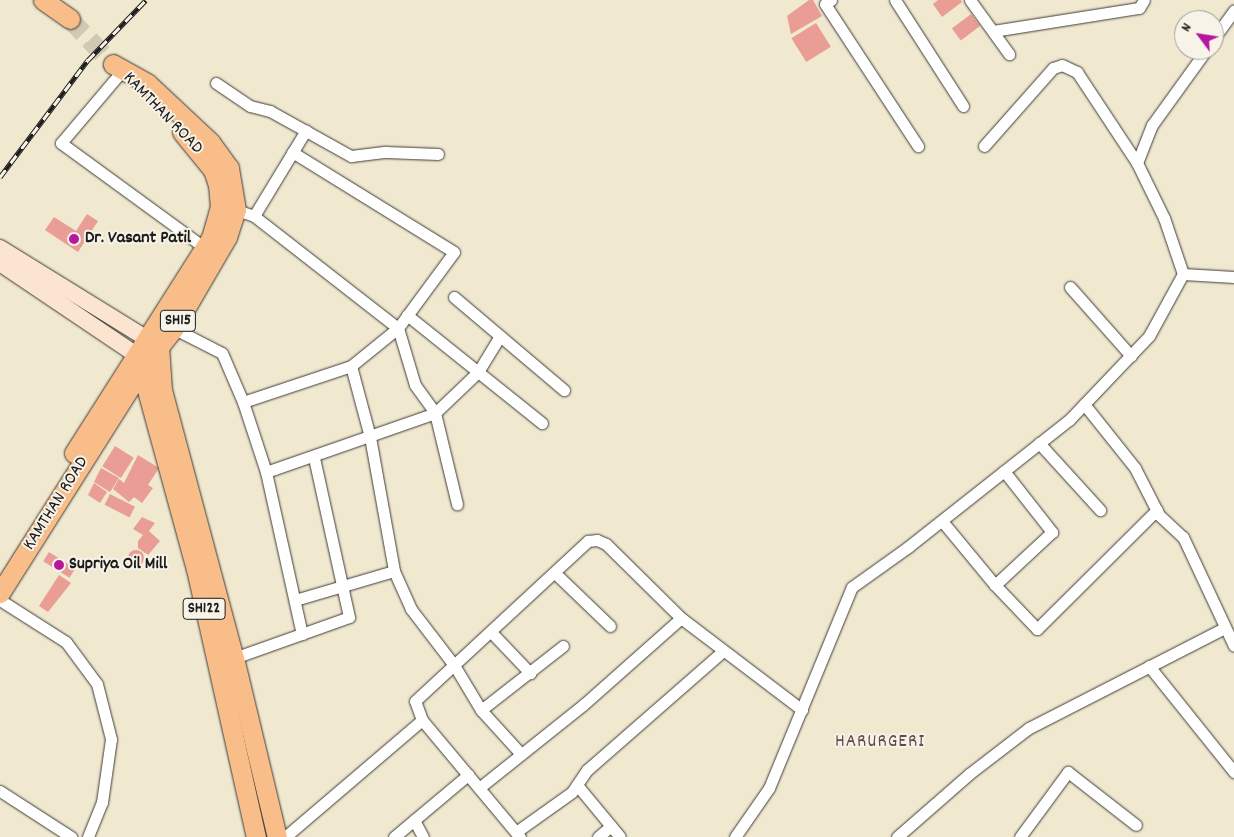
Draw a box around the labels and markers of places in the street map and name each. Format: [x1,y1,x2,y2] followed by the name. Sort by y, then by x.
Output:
[85,228,191,250] place label: Dr. Vasant Patil
[67,232,81,246] marker: Dr. Vasant Patil
[69,554,167,576] place label: Supriya Oil Mill
[53,559,65,571] marker: Supriya Oil Mill

